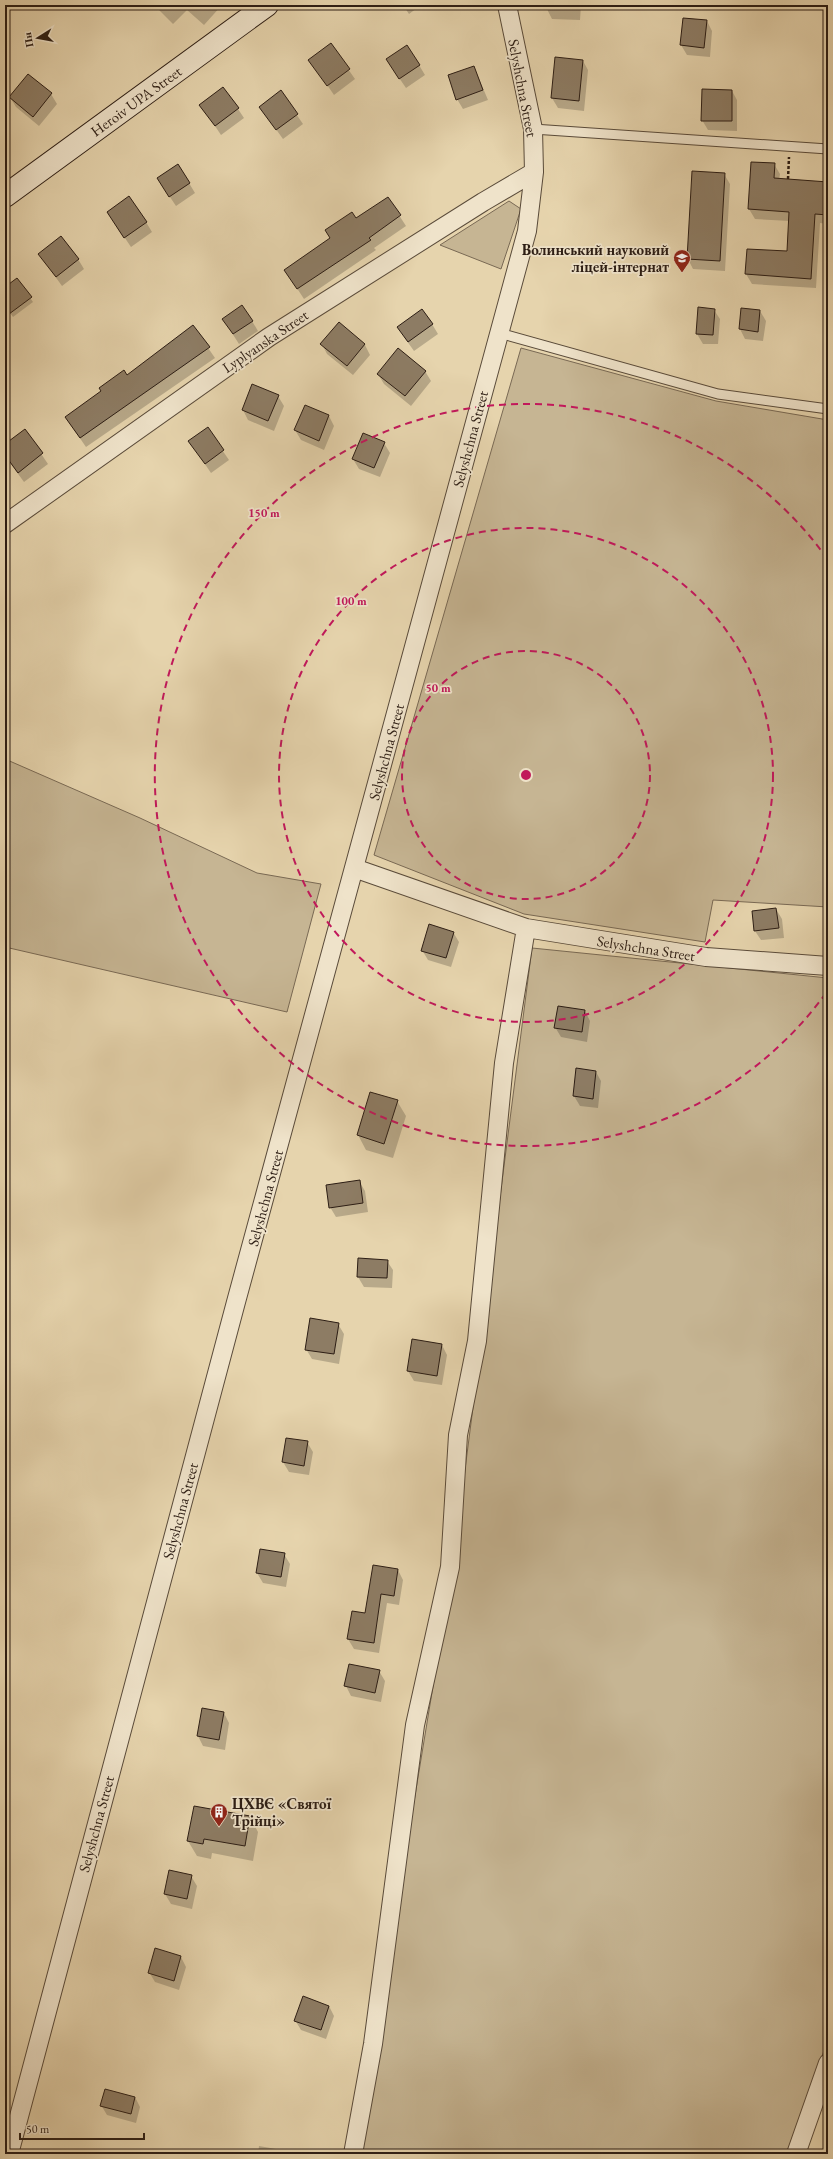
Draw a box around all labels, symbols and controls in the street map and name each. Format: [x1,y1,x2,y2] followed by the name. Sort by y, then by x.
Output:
[18,18,58,58] north arrow
[20,31,36,49] text: Пн
[504,37,542,139] street label: Selyshchna Street
[87,61,186,140] street label: Heroiv UPA Street
[522,240,669,276] place label: Волинський науковий ліцей-інтернат
[672,248,692,273] school or university icon: Волинський науковий ліцей-інтернат
[218,305,312,377] street label: Lyplyanska Street
[448,388,492,489] street label: Selyshchna Street
[248,505,280,521] text: 150 m
[335,593,367,609] text: 100 m
[425,680,451,696] text: 50 m
[364,701,408,802] street label: Selyshchna Street
[519,768,533,782] centre of rings
[595,931,697,965] street label: Selyshchna Street
[243,1147,287,1248] street label: Selyshchna Street
[158,1460,202,1561] street label: Selyshchna Street
[74,1773,118,1874] street label: Selyshchna Street
[232,1794,332,1830] place label: ЦХВЄ «Святої Трійці»
[209,1802,229,1827] building icon: ЦХВЄ «Святої Трійці»
[20,2115,144,2141] scale bar
[26,2121,50,2137] text: 50 m

